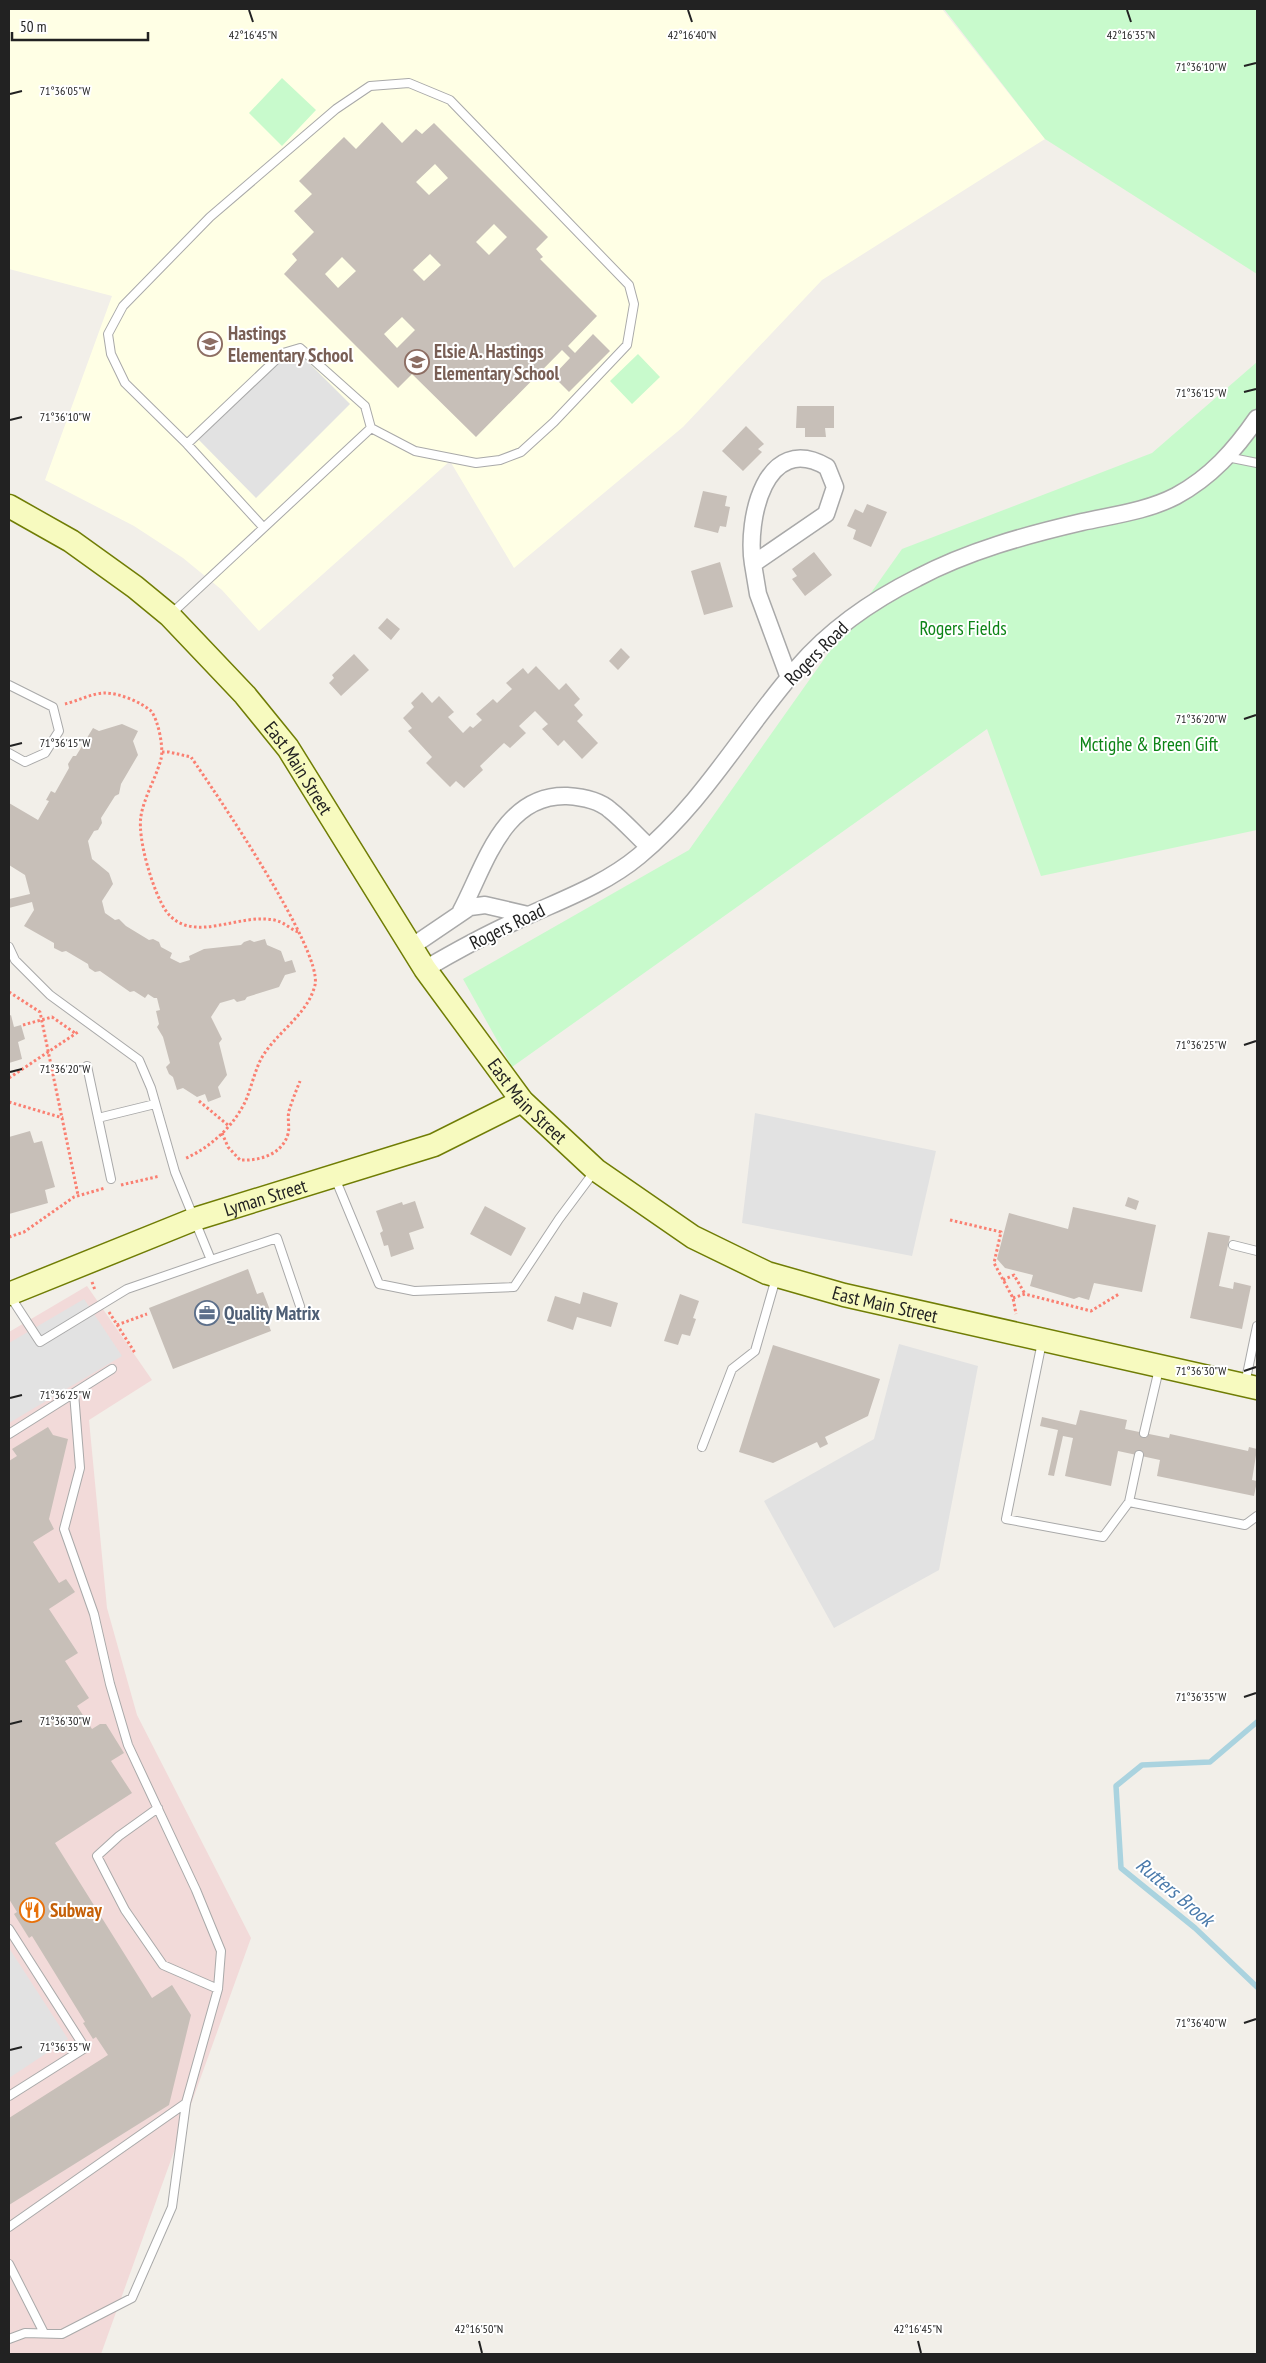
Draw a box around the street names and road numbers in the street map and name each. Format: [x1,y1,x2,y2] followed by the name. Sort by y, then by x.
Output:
[779,616,853,690] street label: Rogers Road
[259,716,339,819] street label: East Main Street
[465,898,549,954] street label: Rogers Road
[483,1054,572,1149] street label: East Main Street
[221,1173,310,1221] street label: Lyman Street
[830,1280,941,1328] street label: East Main Street

